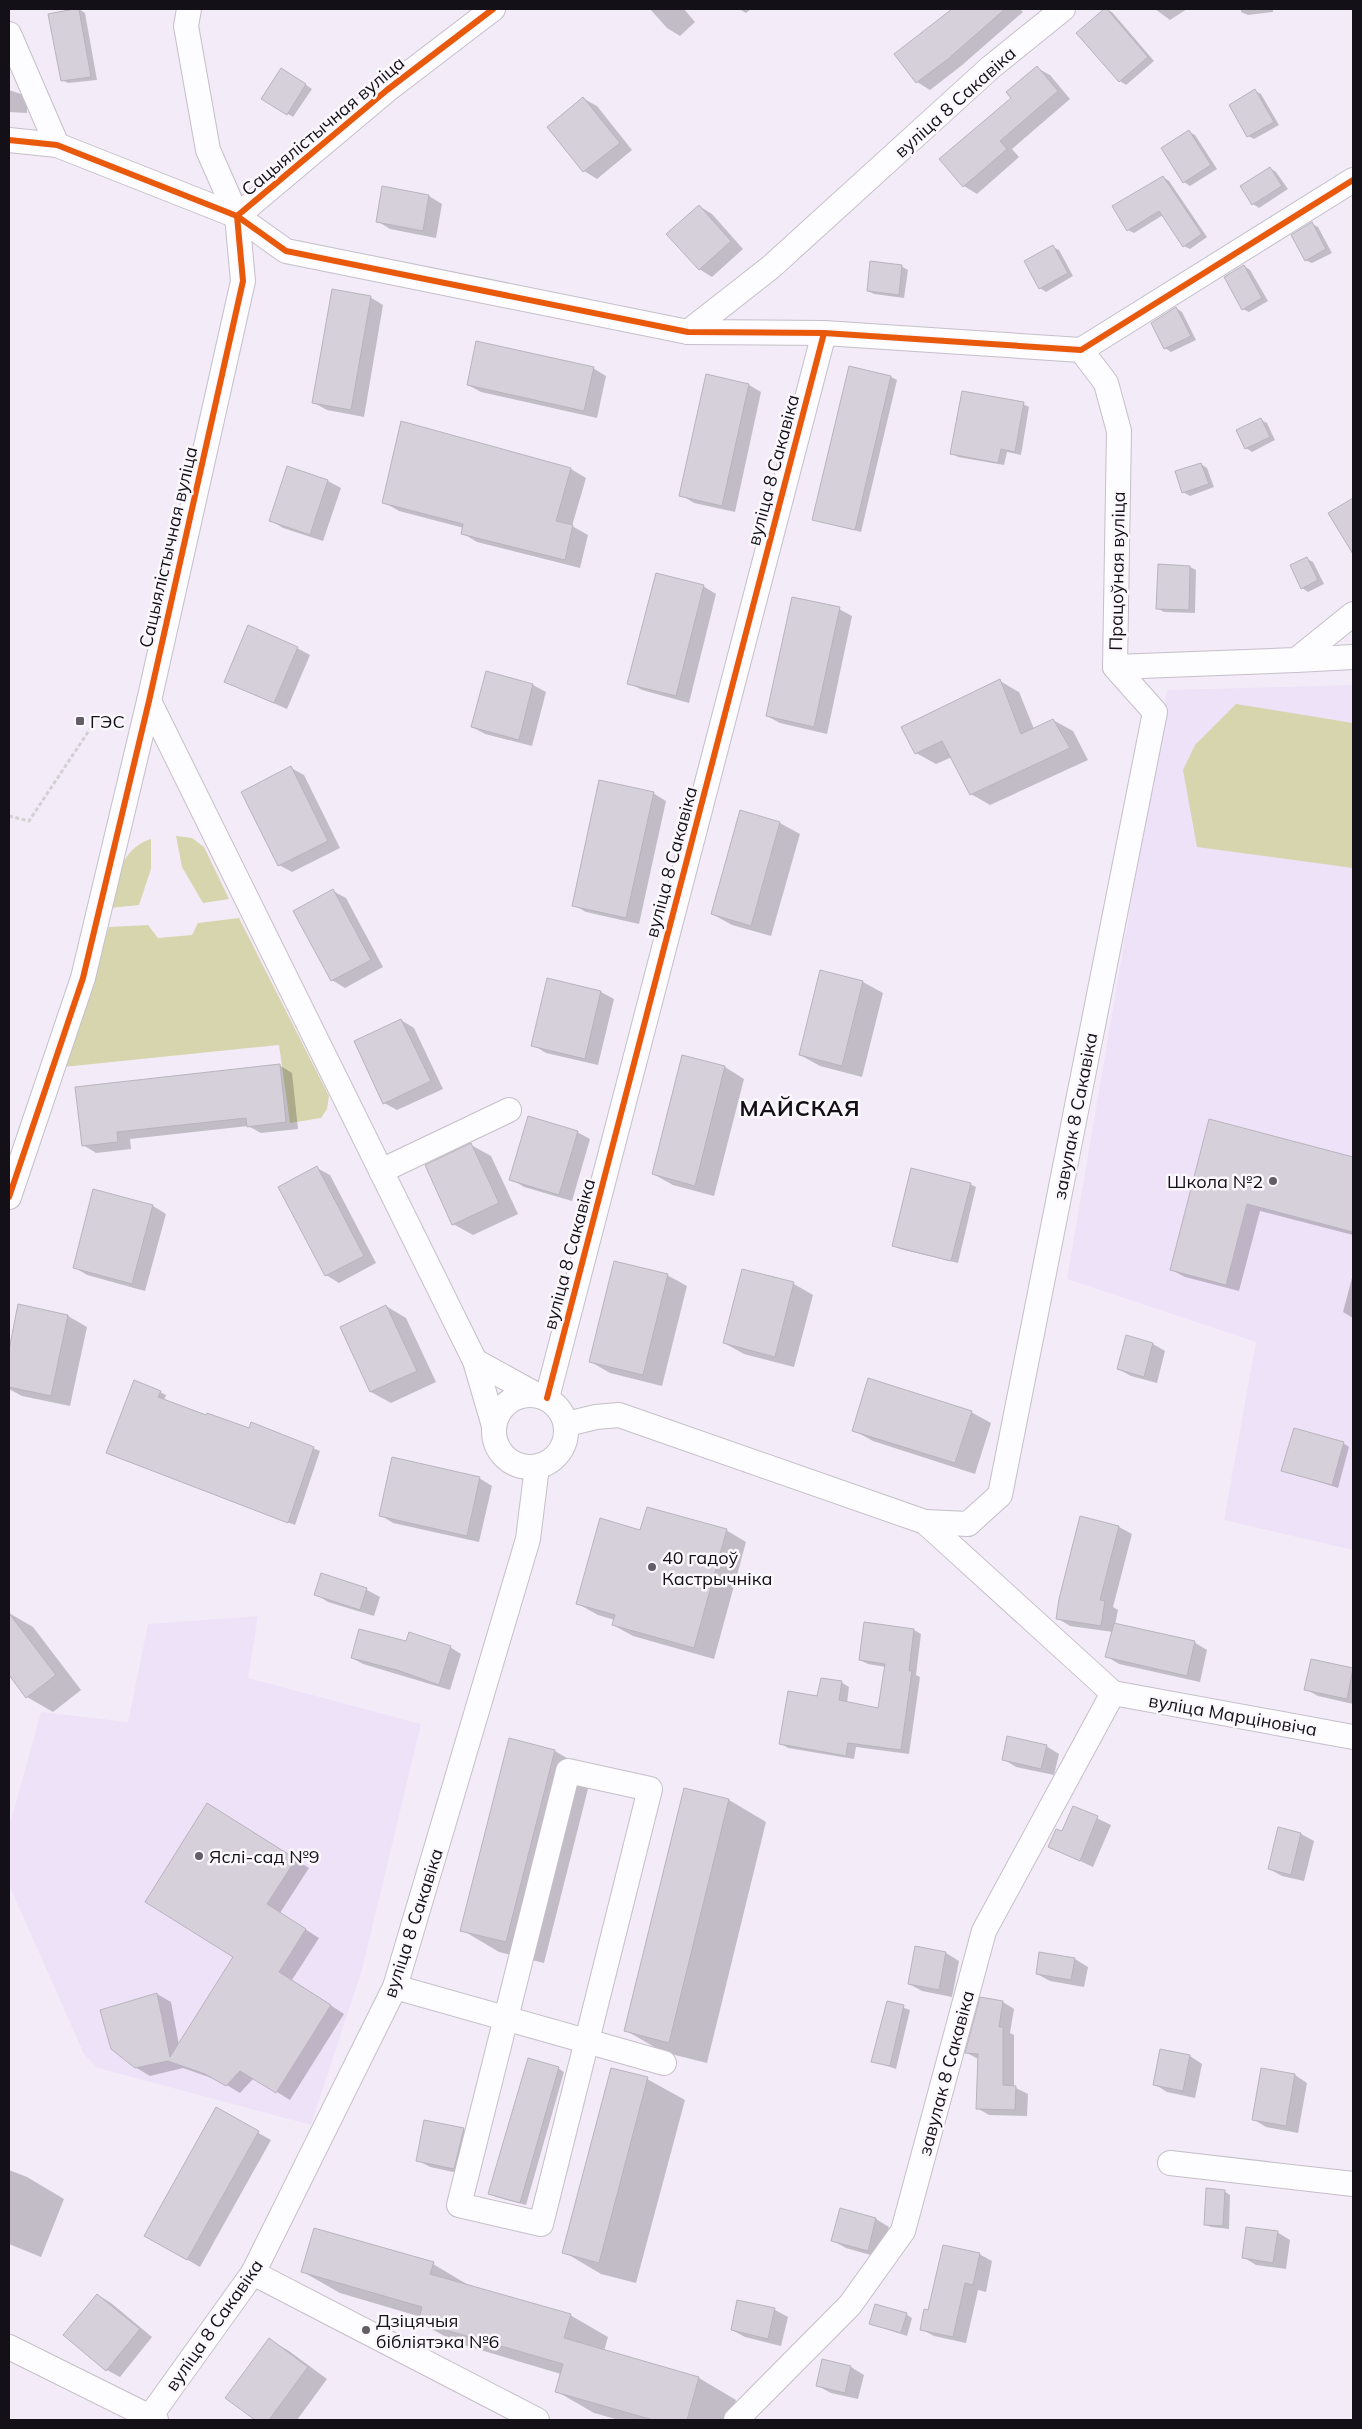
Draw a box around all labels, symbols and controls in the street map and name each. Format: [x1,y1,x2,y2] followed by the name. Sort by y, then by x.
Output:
[890,41,1020,163] street label: вуліца 8 Сакавіка
[237,51,409,201] street label: Сацыялістычная вуліца
[742,392,804,548] street label: вуліца 8 Сакавіка
[134,444,202,650] street label: Сацыялістычная вуліца
[1104,491,1130,651] street label: Працоўная вуліца
[90,710,125,733] place label: ГЭС
[74,715,86,727] marker: ГЭС
[640,784,702,940] street label: вуліца 8 Сакавіка
[1048,1030,1102,1202] street label: завулак 8 Сакавіка
[739,1094,861,1122] district label: МАЙСКАЯ
[1167,1170,1263,1193] place label: Школа №2
[1267,1175,1279,1187] marker: Школа №2
[538,1176,600,1332] street label: вуліца 8 Сакавіка
[662,1546,772,1590] place label: 40 гадоў Кастрычніка
[646,1561,658,1573] marker: 40 гадоў Кастрычніка
[1147,1689,1319,1741] street label: вуліца Марціновіча
[209,1845,320,1868] place label: Яслі-сад №9
[378,1846,448,2000] street label: вуліца 8 Сакавіка
[193,1850,205,1862] marker: Яслі-сад №9
[913,1988,979,2158] street label: завулак 8 Сакавіка
[160,2255,268,2395] street label: вуліца 8 Сакавіка
[376,2309,499,2353] place label: Дзіцячыя бібліятэка №6
[360,2324,372,2336] marker: Дзіцячыя бібліятэка №6

